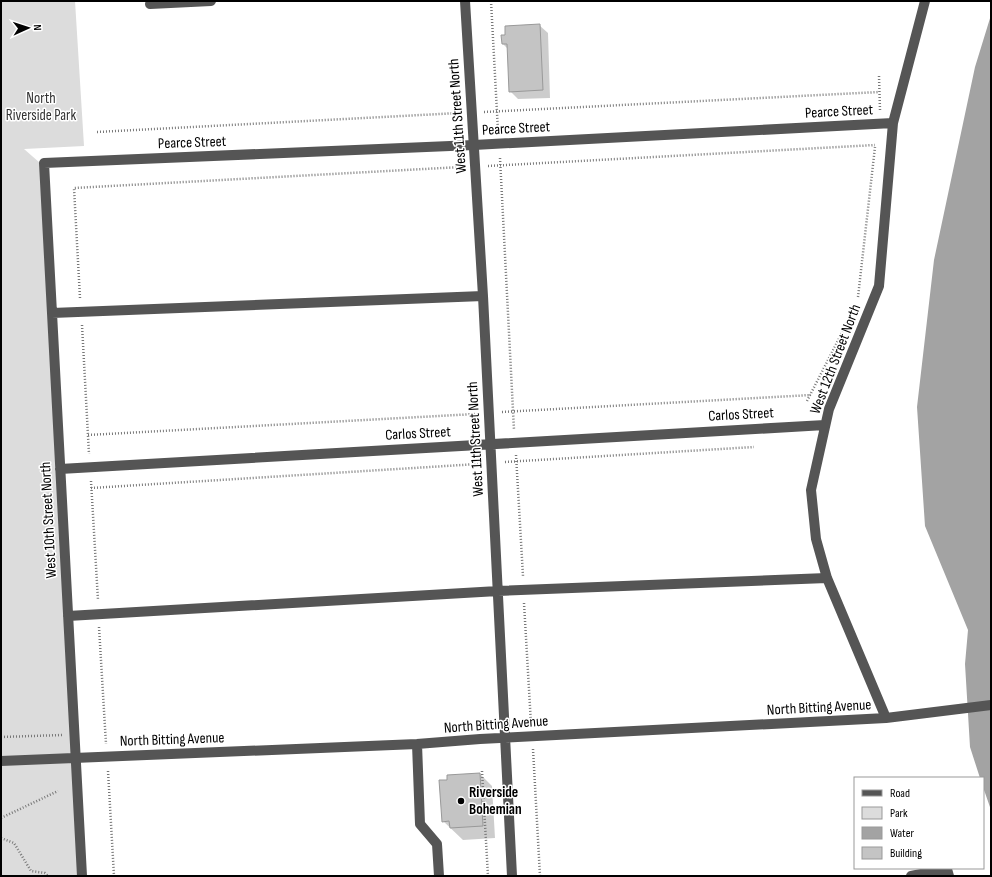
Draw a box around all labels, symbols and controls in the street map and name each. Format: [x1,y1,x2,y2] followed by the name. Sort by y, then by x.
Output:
[8,8,48,48] north arrow
[31,24,44,31] text: N
[444,58,471,174] street label: West 11th Street North
[6,89,76,125] park label: North Riverside Park
[804,100,874,123] street label: Pearce Street
[481,117,551,140] street label: Pearce Street
[158,132,227,153] street label: Pearce Street
[806,302,865,417] street label: West 12th Street North
[463,381,488,497] street label: West 11th Street North
[708,403,775,426] street label: Carlos Street
[385,422,452,445] street label: Carlos Street
[36,461,61,579] street label: West 10th Street North
[766,695,872,720] street label: North Bitting Avenue
[443,711,549,738] street label: North Bitting Avenue
[119,728,225,751] street label: North Bitting Avenue
[854,777,984,869] legend
[469,783,522,819] place label: Riverside Bohemian
[890,786,910,801] text: Road
[456,796,466,806] marker: Riverside Bohemian
[890,806,908,821] text: Park
[890,826,914,841] text: Water
[890,846,922,861] text: Building

